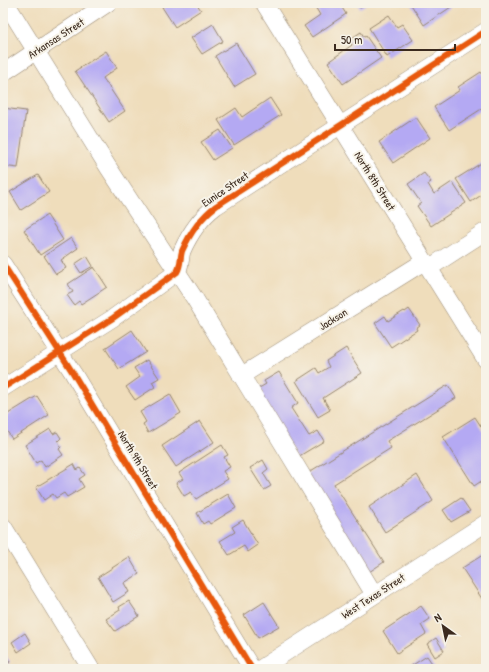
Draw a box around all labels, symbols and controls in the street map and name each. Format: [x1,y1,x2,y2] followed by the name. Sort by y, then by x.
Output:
[25,14,87,61] street label: Arkansas Street
[335,26,455,52] scale bar
[341,31,362,48] text: 50 m
[351,149,399,213] street label: North 8th Street
[199,168,251,210] street label: Eunice Street
[316,305,350,333] street label: Jackson
[115,428,161,492] street label: North 9th Street
[339,570,408,622] street label: West Texas Street
[423,606,463,646] north arrow
[431,610,444,625] text: N

